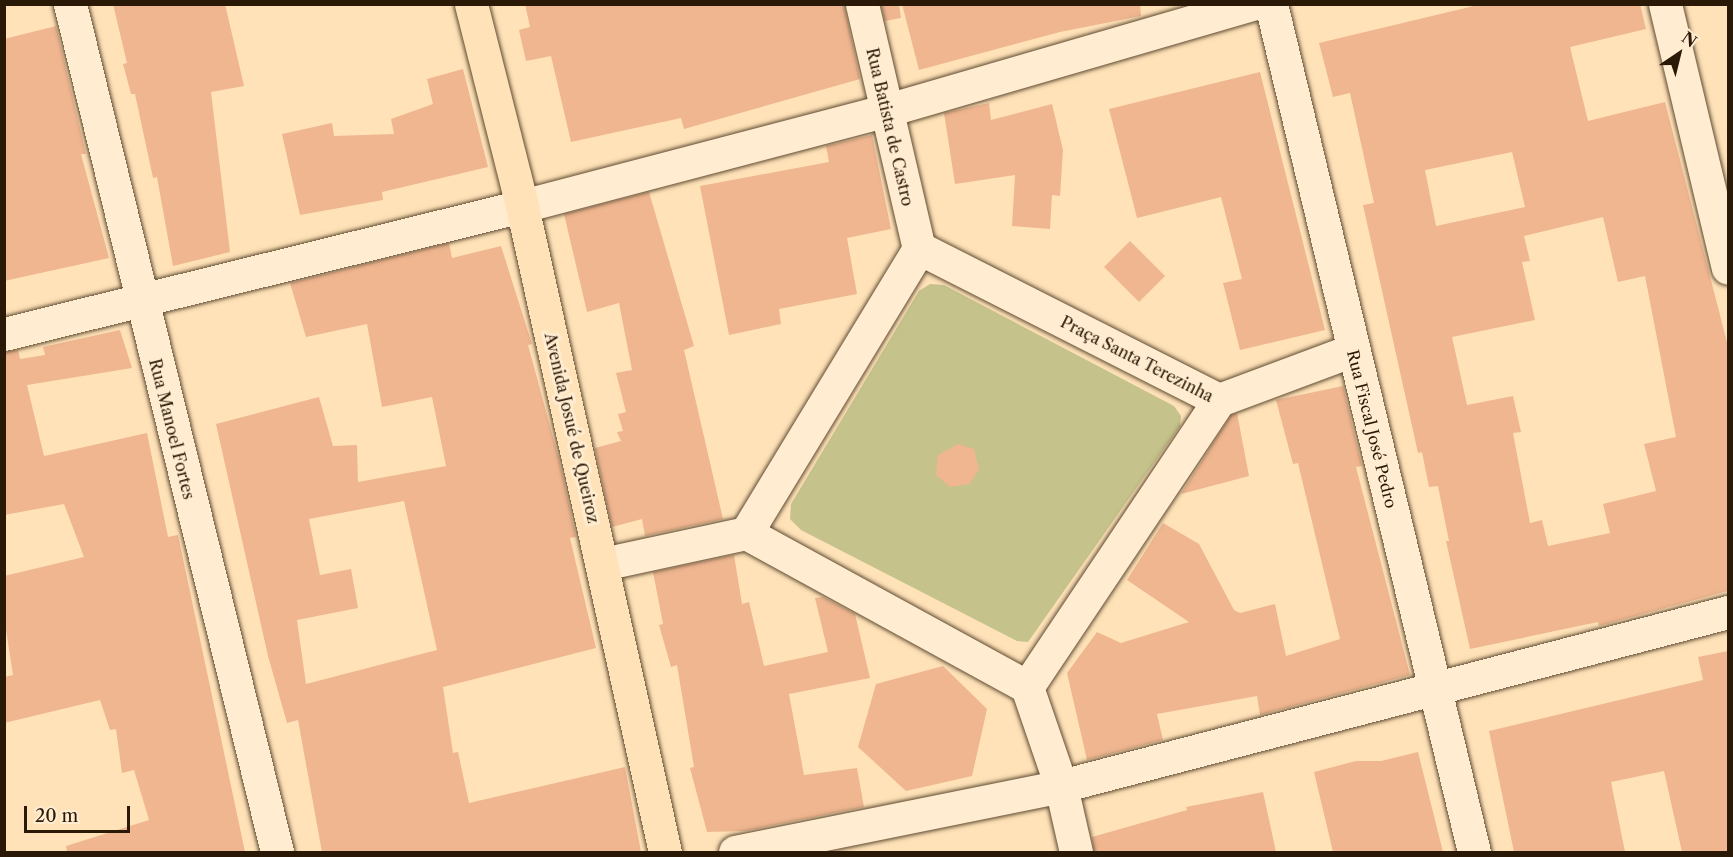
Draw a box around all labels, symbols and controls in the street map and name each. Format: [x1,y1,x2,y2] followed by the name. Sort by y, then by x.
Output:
[1649,24,1709,84] north arrow
[1678,27,1701,51] text: N
[862,46,918,208] street label: Rua Batista de Castro
[1057,312,1217,406] street label: Praça Santa Terezinha
[541,331,603,525] street label: Avenida Josué de Queiroz
[1343,348,1401,510] street label: Rua Fiscal José Pedro
[145,357,199,501] street label: Rua Manoel Fortes
[27,794,134,832] scale bar
[35,805,78,827] text: 20 m

